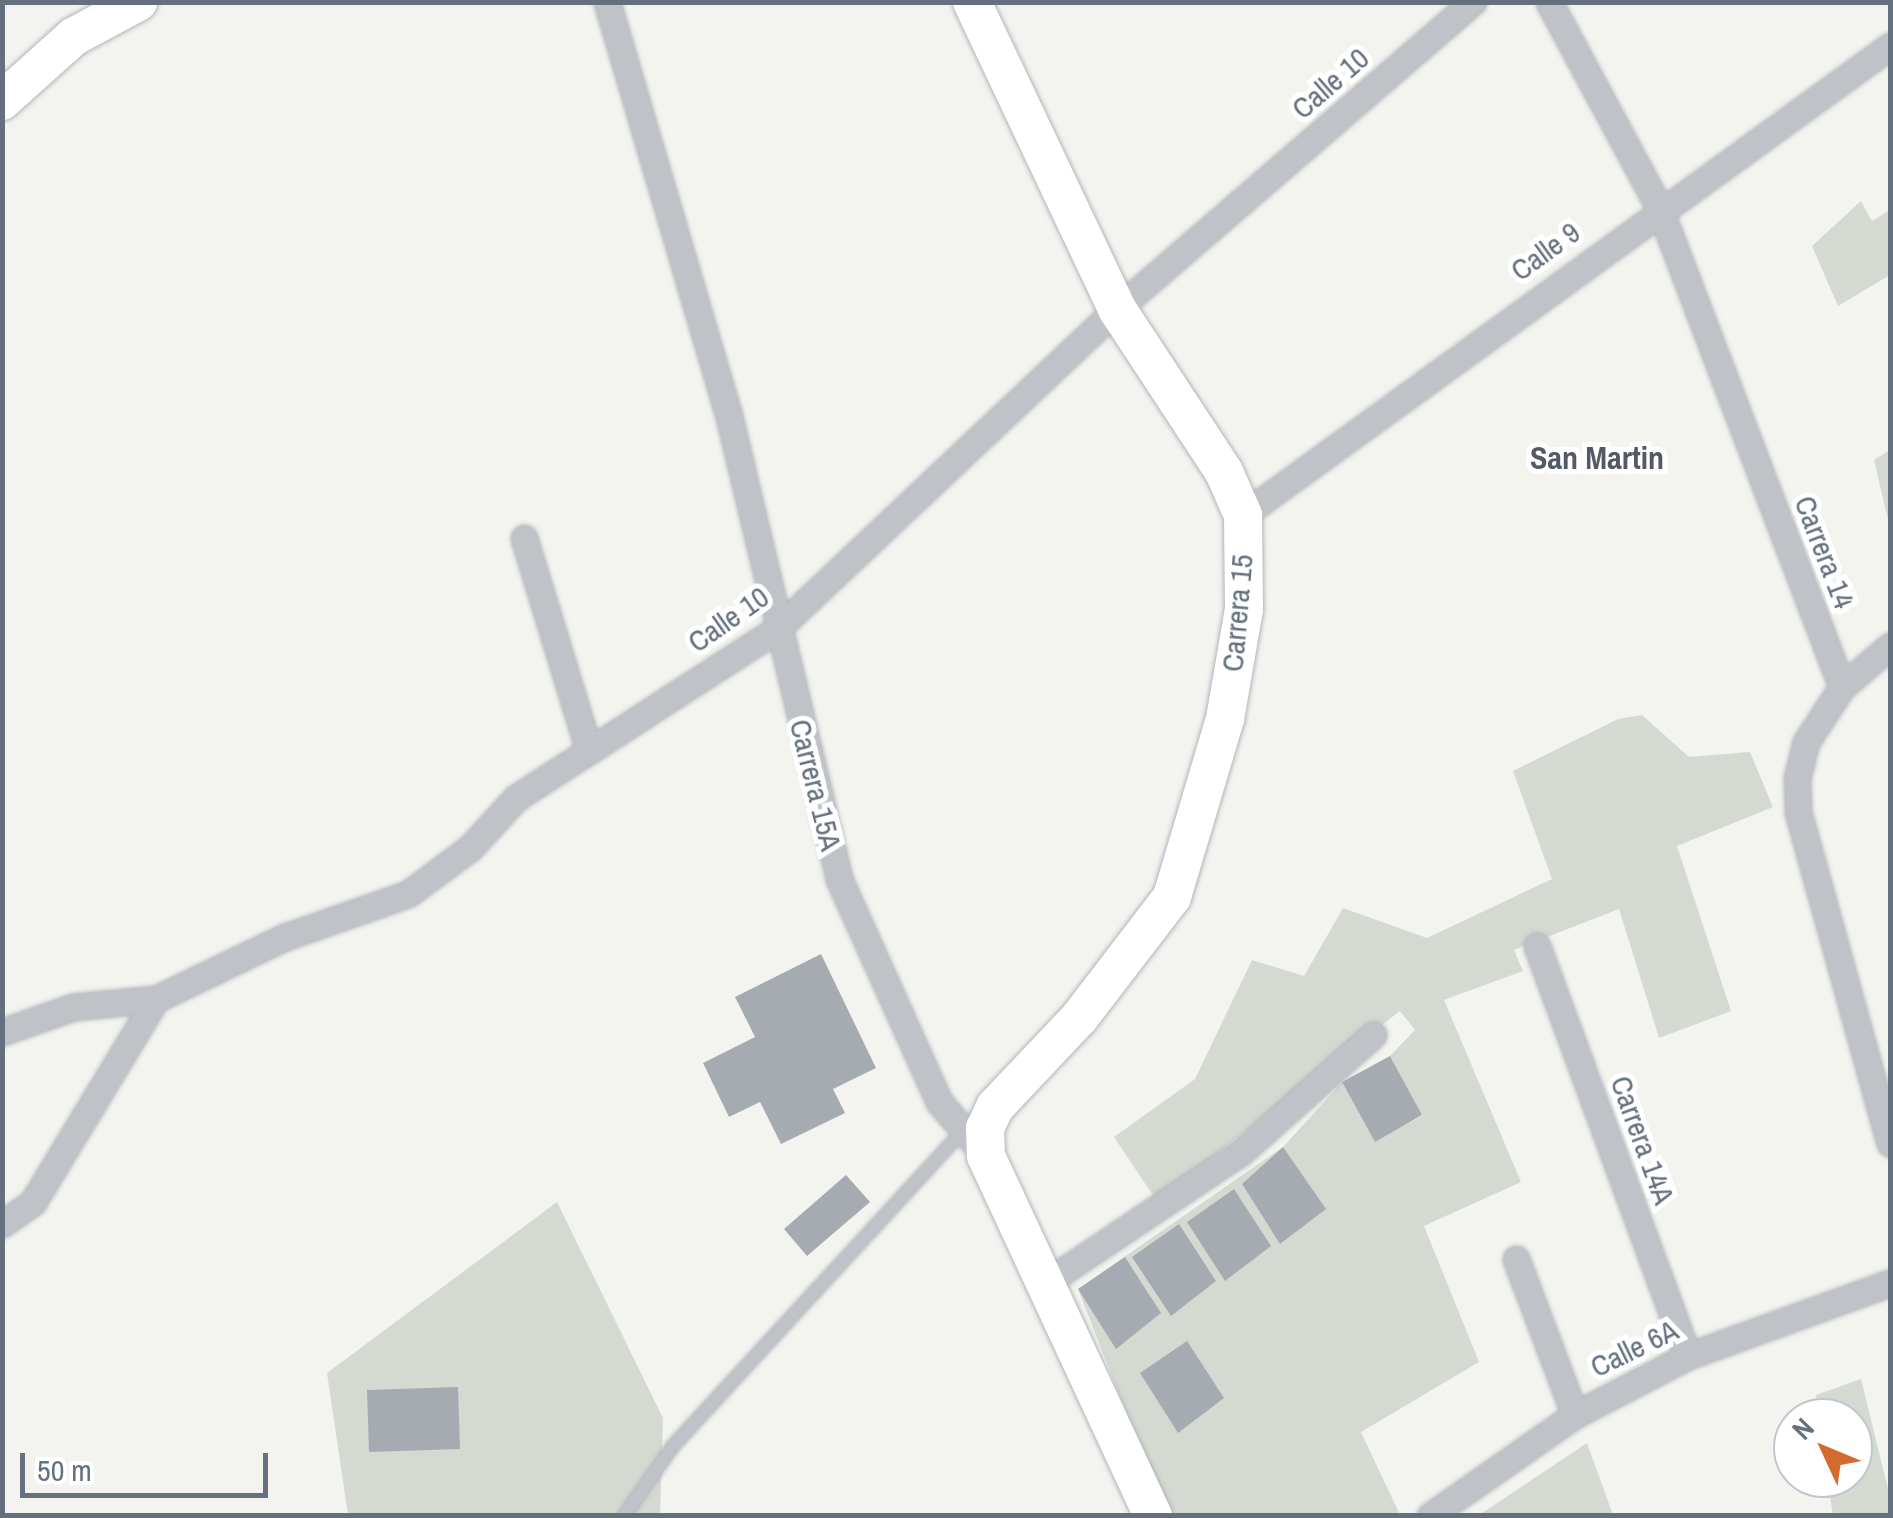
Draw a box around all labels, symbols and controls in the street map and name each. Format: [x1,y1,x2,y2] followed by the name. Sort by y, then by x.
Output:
[1284,40,1376,126] street label: Calle 10
[1503,214,1587,288] street label: Calle 9
[1530,439,1664,477] district label: San Martin
[1787,491,1863,613] street label: Carrera 14
[1214,553,1260,673] street label: Carrera 15
[681,578,775,660] street label: Calle 10
[782,716,850,854] street label: Carrera 15A
[1603,1071,1683,1209] street label: Carrera 14A
[1584,1311,1684,1385] street label: Calle 6A
[1773,1398,1873,1498] north arrow
[1783,1409,1822,1448] text: N
[25,1433,272,1495] scale bar
[37,1450,92,1490] text: 50 m

